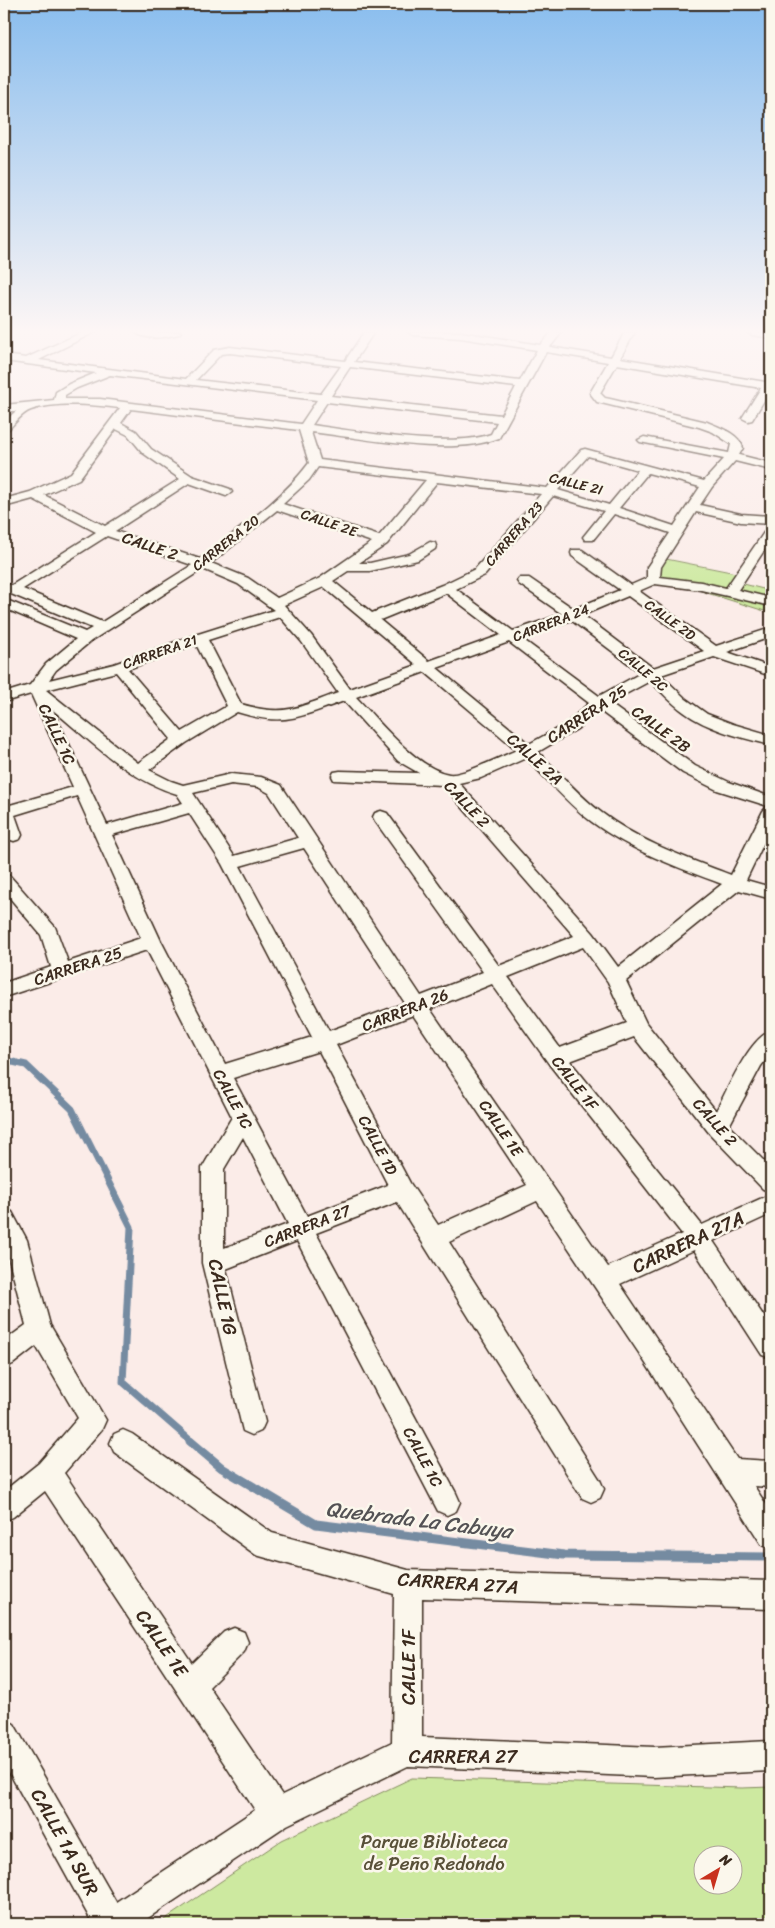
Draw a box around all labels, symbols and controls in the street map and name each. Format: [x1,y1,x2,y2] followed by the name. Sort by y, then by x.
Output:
[546,465,606,503] street label: CALLE 2I
[478,496,550,572] street label: CARRERA 23
[297,502,362,545] street label: CALLE 2E
[187,508,266,578] street label: CARRERA 20
[118,523,182,569] street label: CALLE 2
[639,593,702,648] street label: CALLE 2D
[509,597,593,649] street label: CARRERA 24
[119,628,201,676] street label: CARRERA 21
[612,641,674,699] street label: CALLE 2C
[541,677,634,751] street label: CARRERA 25
[625,697,697,761] street label: CALLE 2B
[30,698,84,770] street label: CALLE 1C
[500,725,570,793] street label: CALLE 2A
[437,773,497,835] street label: CALLE 2
[30,938,126,994] street label: CARRERA 25
[357,980,453,1040] street label: CARRERA 26
[544,1049,607,1118] street label: CALLE 1F
[205,1063,261,1135] street label: CALLE 1C
[685,1091,745,1153] street label: CALLE 2
[471,1093,532,1164] street label: CALLE 1E
[350,1110,406,1181] street label: CALLE 1D
[259,1196,356,1256] street label: CARRERA 27
[626,1202,750,1282] street label: CARRERA 27A
[199,1256,247,1338] street label: CALLE 1G
[395,1421,451,1493] street label: CALLE 1C
[324,1490,517,1551] water label: Quebrada La Cabuya
[397,1562,519,1604] street label: CARRERA 27A
[127,1602,198,1685] street label: CALLE 1E
[392,1628,425,1705] street label: CALLE 1F
[409,1740,518,1773] street label: CARRERA 27
[22,1782,108,1902] street label: CALLE 1A SUR
[361,1825,508,1880] park label: Parque Biblioteca de Peño Redondo
[692,1846,742,1896] north arrow
[713,1847,737,1873] text: N

